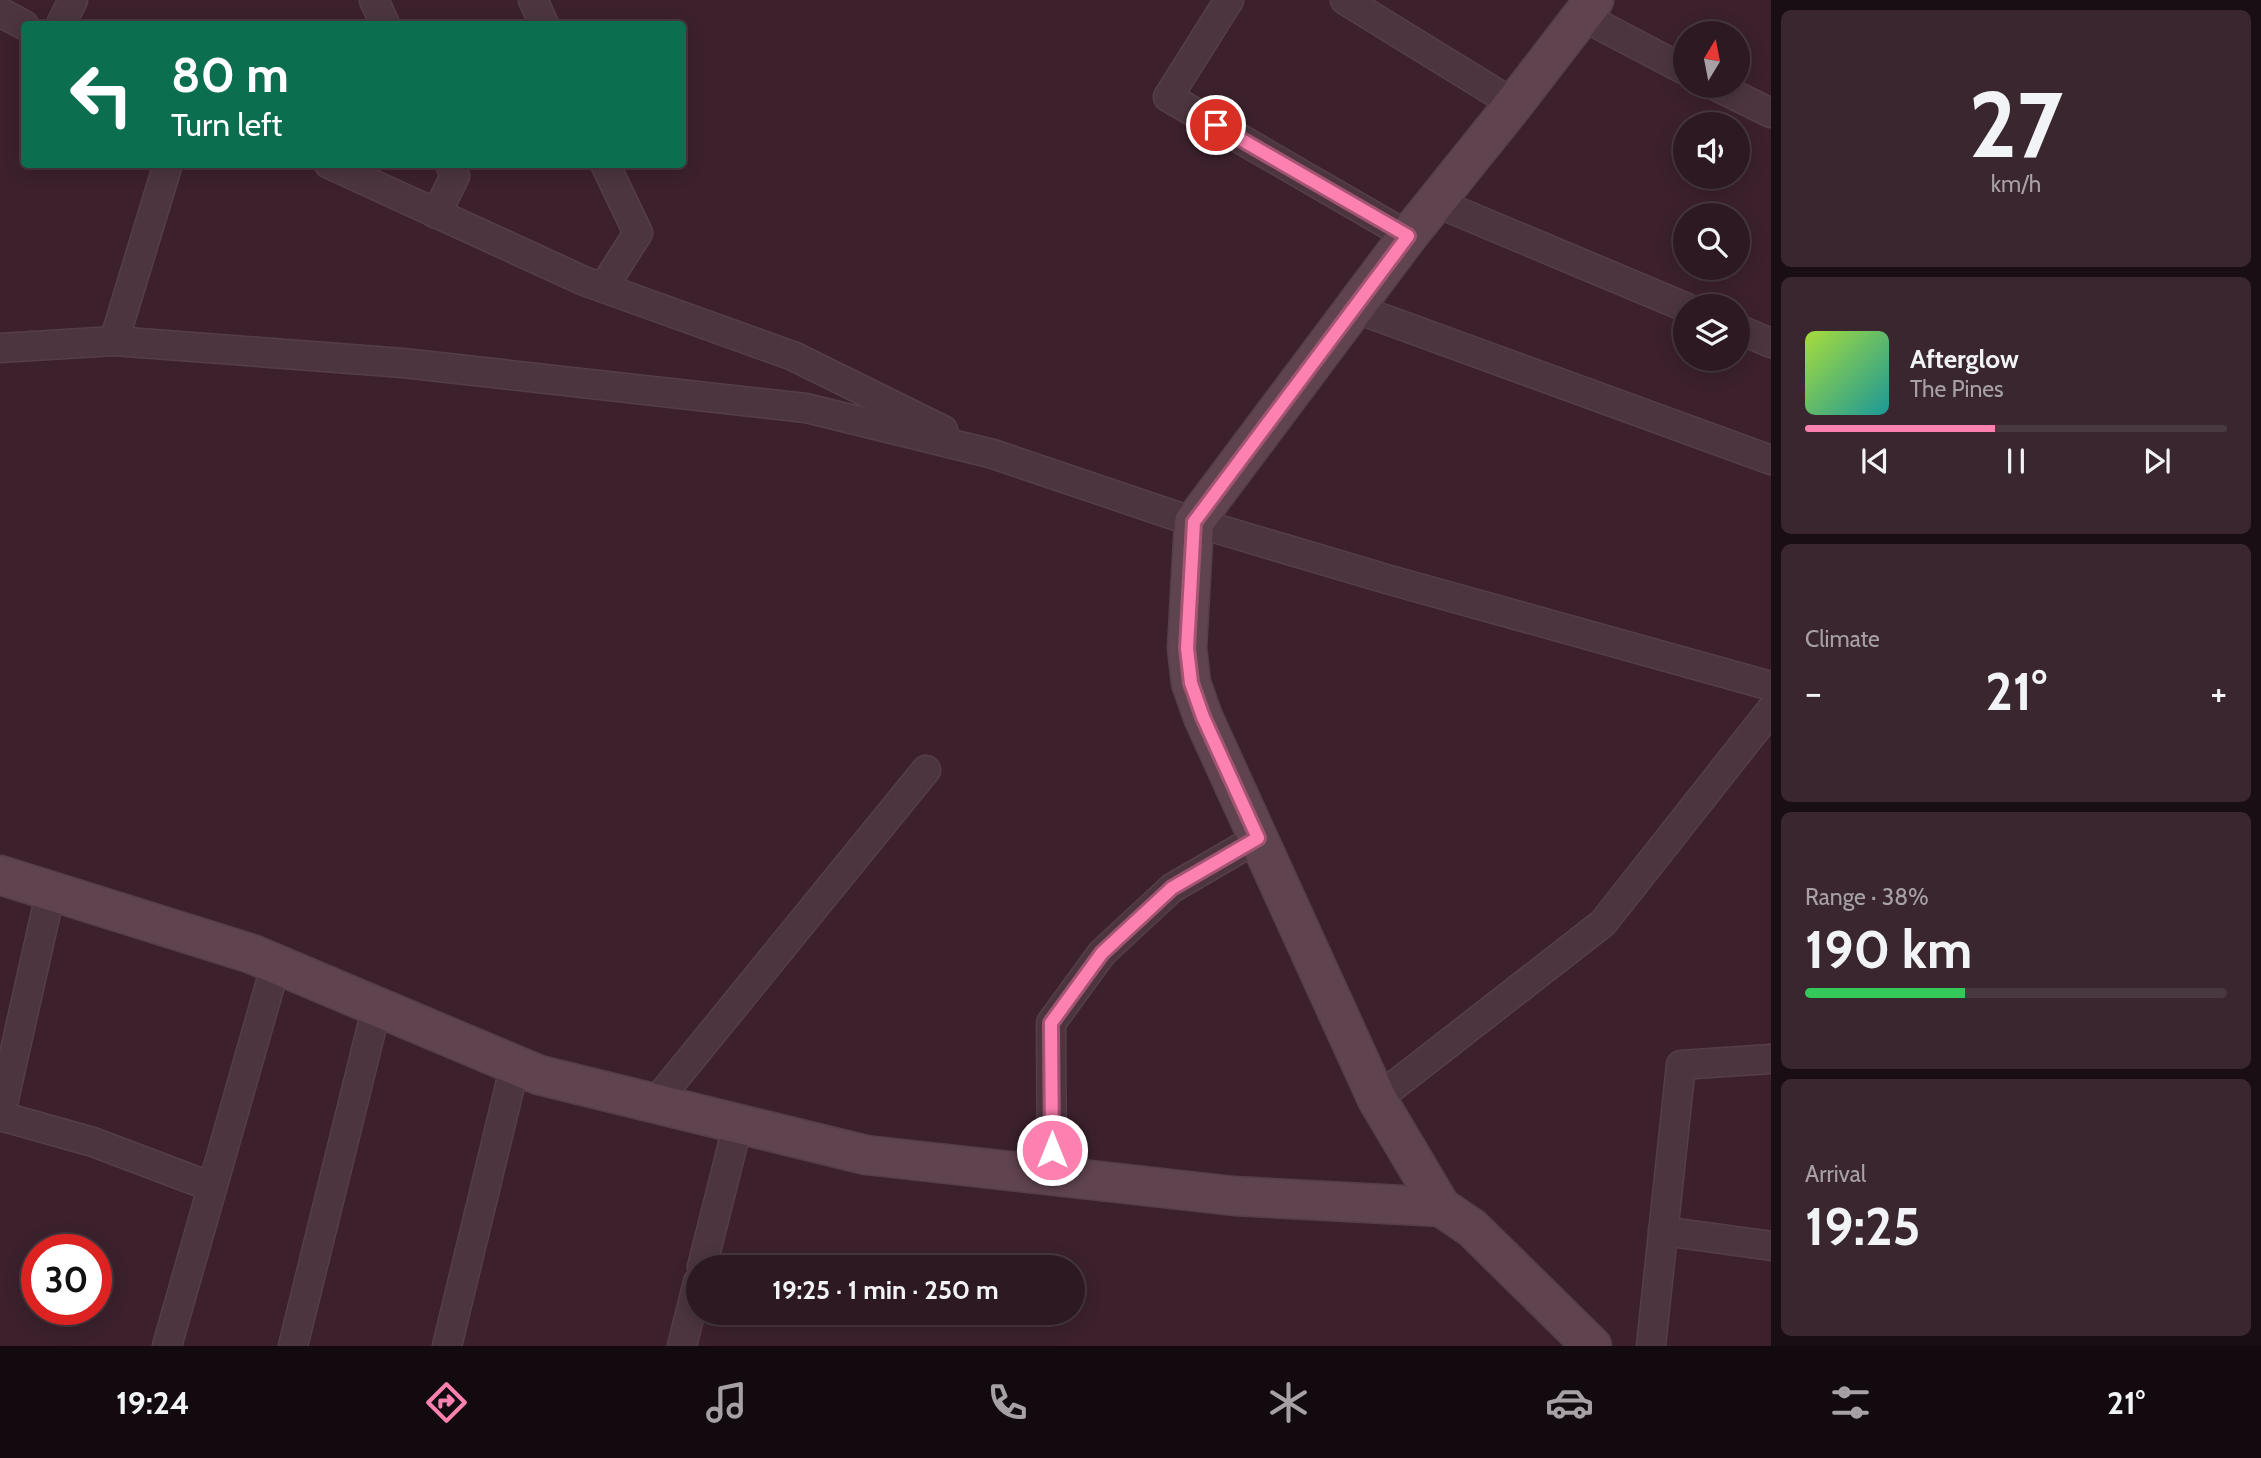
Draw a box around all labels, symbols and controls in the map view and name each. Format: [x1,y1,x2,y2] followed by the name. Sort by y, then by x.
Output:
[1673,21,1750,98] north arrow
[1673,21,1750,371] map controls
[171,45,289,104] text: 80 m
[56,49,147,140] icon: left
[1969,69,2063,180] text: 27
[1186,95,1246,155] pin
[171,105,282,144] text: Turn left
[1197,106,1235,144] icon: arrive
[1673,112,1750,189] button: sound
[1991,170,2041,198] text: km/h
[1673,203,1750,280] button: search
[1673,294,1750,371] button: layers
[1910,343,2019,375] text: Afterglow
[1910,375,2004,403] text: The Pines
[1856,442,1894,480] icon: previous
[1997,442,2035,480] icon: pause
[2138,442,2176,480] icon: next
[1805,625,1880,653] text: Climate
[1985,660,2047,723] text: 21°
[1805,669,1822,716] text: −
[2210,669,2227,716] text: +
[1805,883,1929,911] text: Range · 38%
[1805,918,1972,981] text: 190 km
[1015,1113,1089,1187] position arrow
[1805,1160,1866,1188] text: Arrival
[1805,1195,1920,1258] text: 19:25
[21,1234,112,1325] speed limit sign: 30
[772,1274,999,1306] text: 19:25 · 1 min · 250 m
[422,1378,471,1427] icon: directions
[702,1378,751,1427] icon: music
[983,1378,1032,1427] icon: phone
[1264,1378,1313,1427] icon: climate
[1545,1378,1594,1427] icon: car
[1826,1378,1875,1427] icon: filters
[116,1383,190,1422] text: 19:24
[2107,1383,2145,1422] text: 21°

